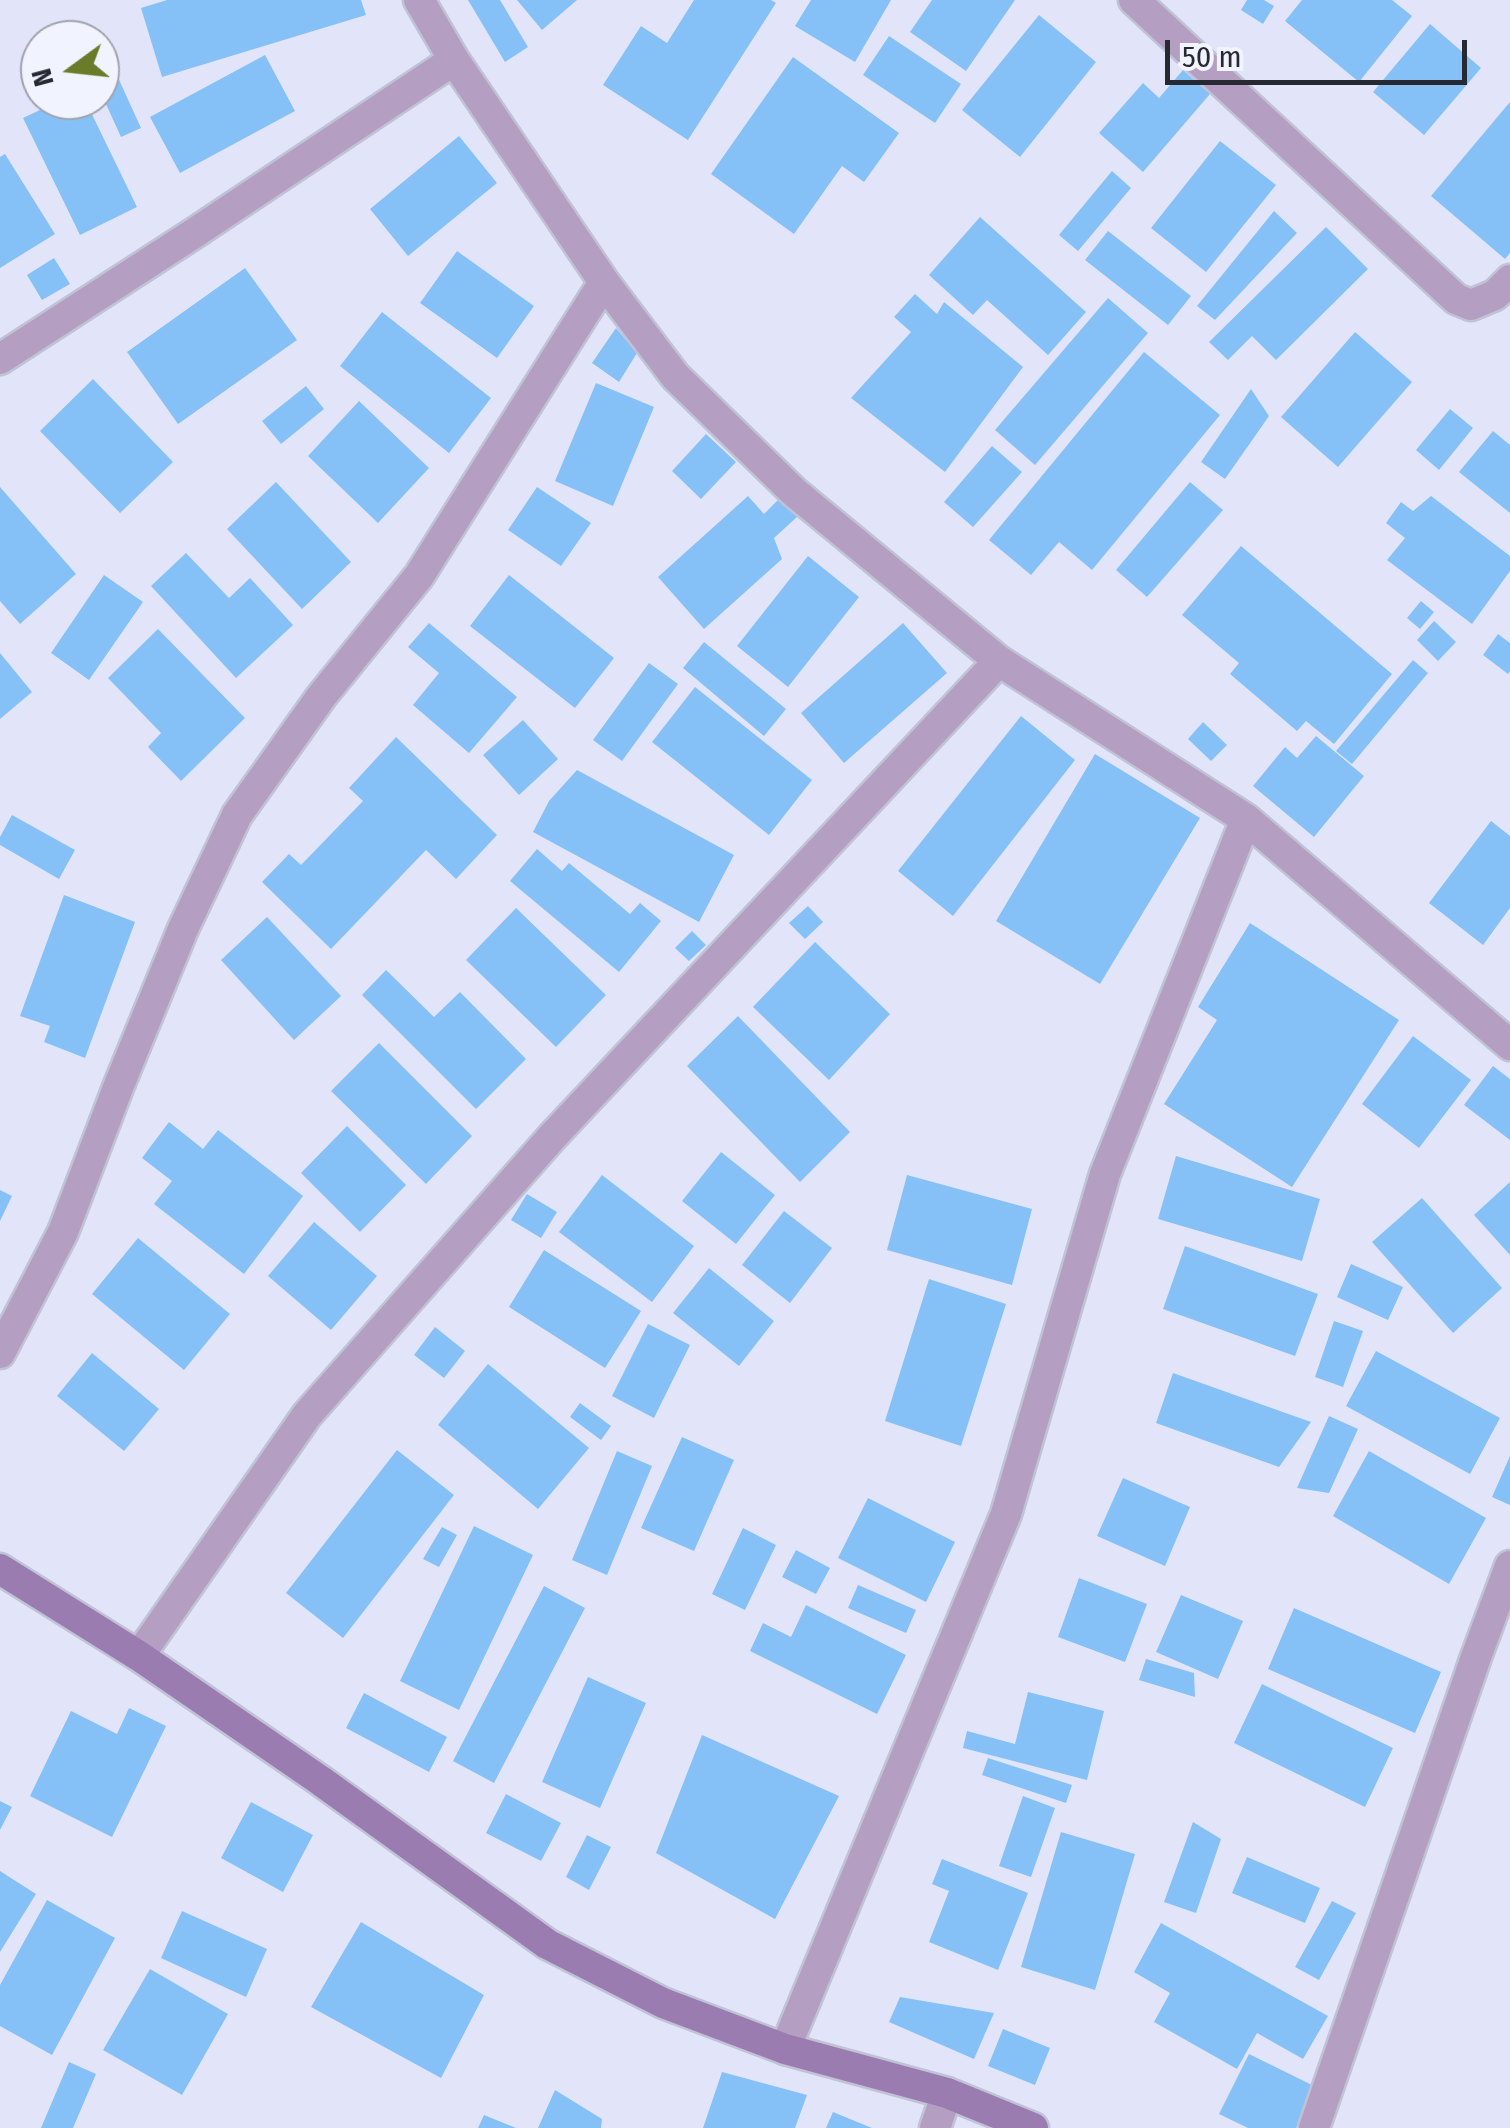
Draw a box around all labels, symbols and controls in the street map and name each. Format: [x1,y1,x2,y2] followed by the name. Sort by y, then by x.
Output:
[20,20,120,120] north arrow
[1170,20,1472,82] scale bar
[1182,39,1242,75] text: 50 m
[24,65,61,90] text: N

